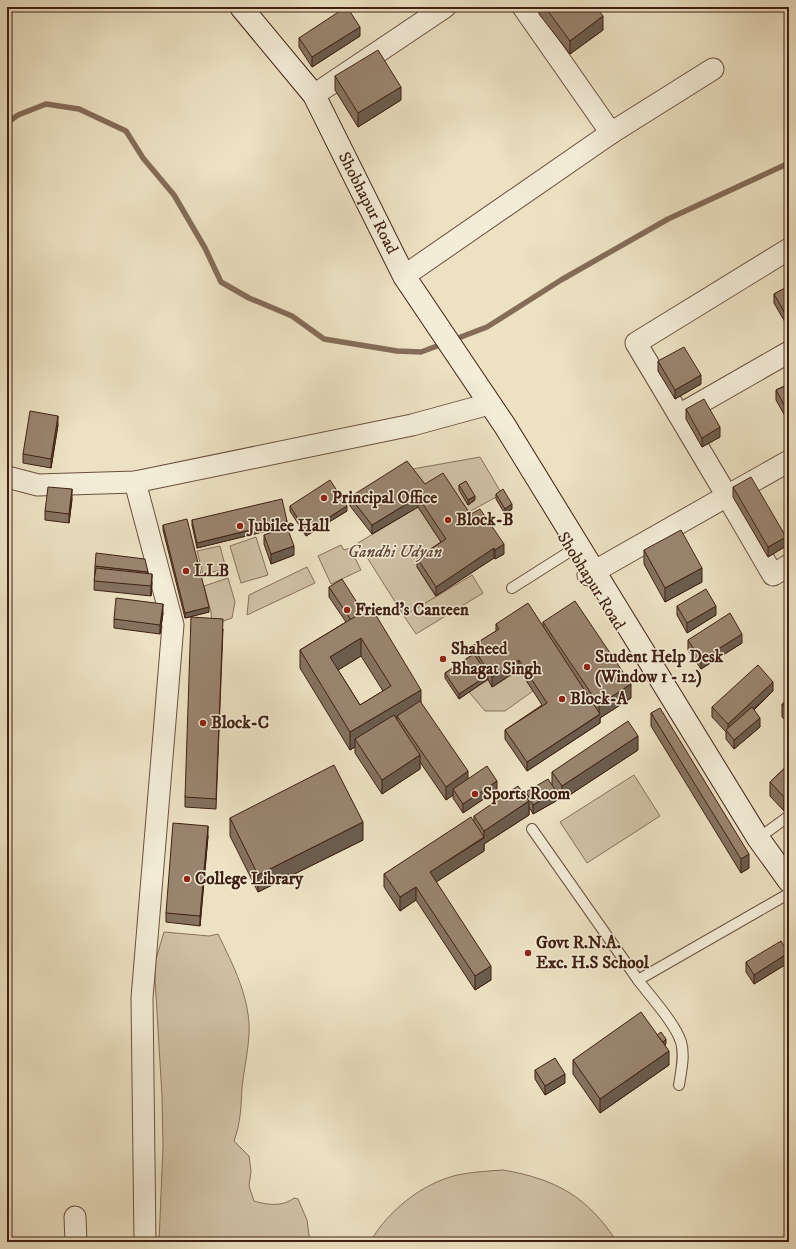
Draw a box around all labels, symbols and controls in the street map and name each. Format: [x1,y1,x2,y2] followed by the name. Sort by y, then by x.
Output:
[333,148,403,258] street label: Shobhapur Road
[332,487,437,509] place label: Principal Office
[319,493,329,503] marker: Principal Office
[456,509,514,531] place label: Block-B
[246,515,330,537] place label: Jubilee Hall
[443,515,453,525] marker: Block-B
[235,521,245,531] marker: Jubilee Hall
[552,528,630,635] street label: Shobhapur Road
[348,541,443,563] park label: Gandhi Udyan
[194,560,230,582] place label: LLB
[181,566,191,576] marker: LLB
[355,599,469,621] place label: Friend's Canteen
[342,605,352,615] marker: Friend's Canteen
[451,638,542,680] place label: Shaheed Bhagat Singh
[595,646,724,688] place label: Student Help Desk (Window 1 - 12)
[438,654,448,664] marker: Shaheed Bhagat Singh
[582,662,592,672] marker: Student Help Desk (Window 1 - 12)
[570,688,629,710] place label: Block-A
[557,694,567,704] marker: Block-A
[211,712,269,734] place label: Block-C
[198,718,208,728] marker: Block-C
[483,783,571,805] place label: Sports Room
[470,789,480,799] marker: Sports Room
[195,868,304,890] place label: College Library
[182,874,192,884] marker: College Library
[536,932,650,974] place label: Govt R.N.A. Exc. H.S School
[523,948,533,958] marker: Govt R.N.A. Exc. H.S School

